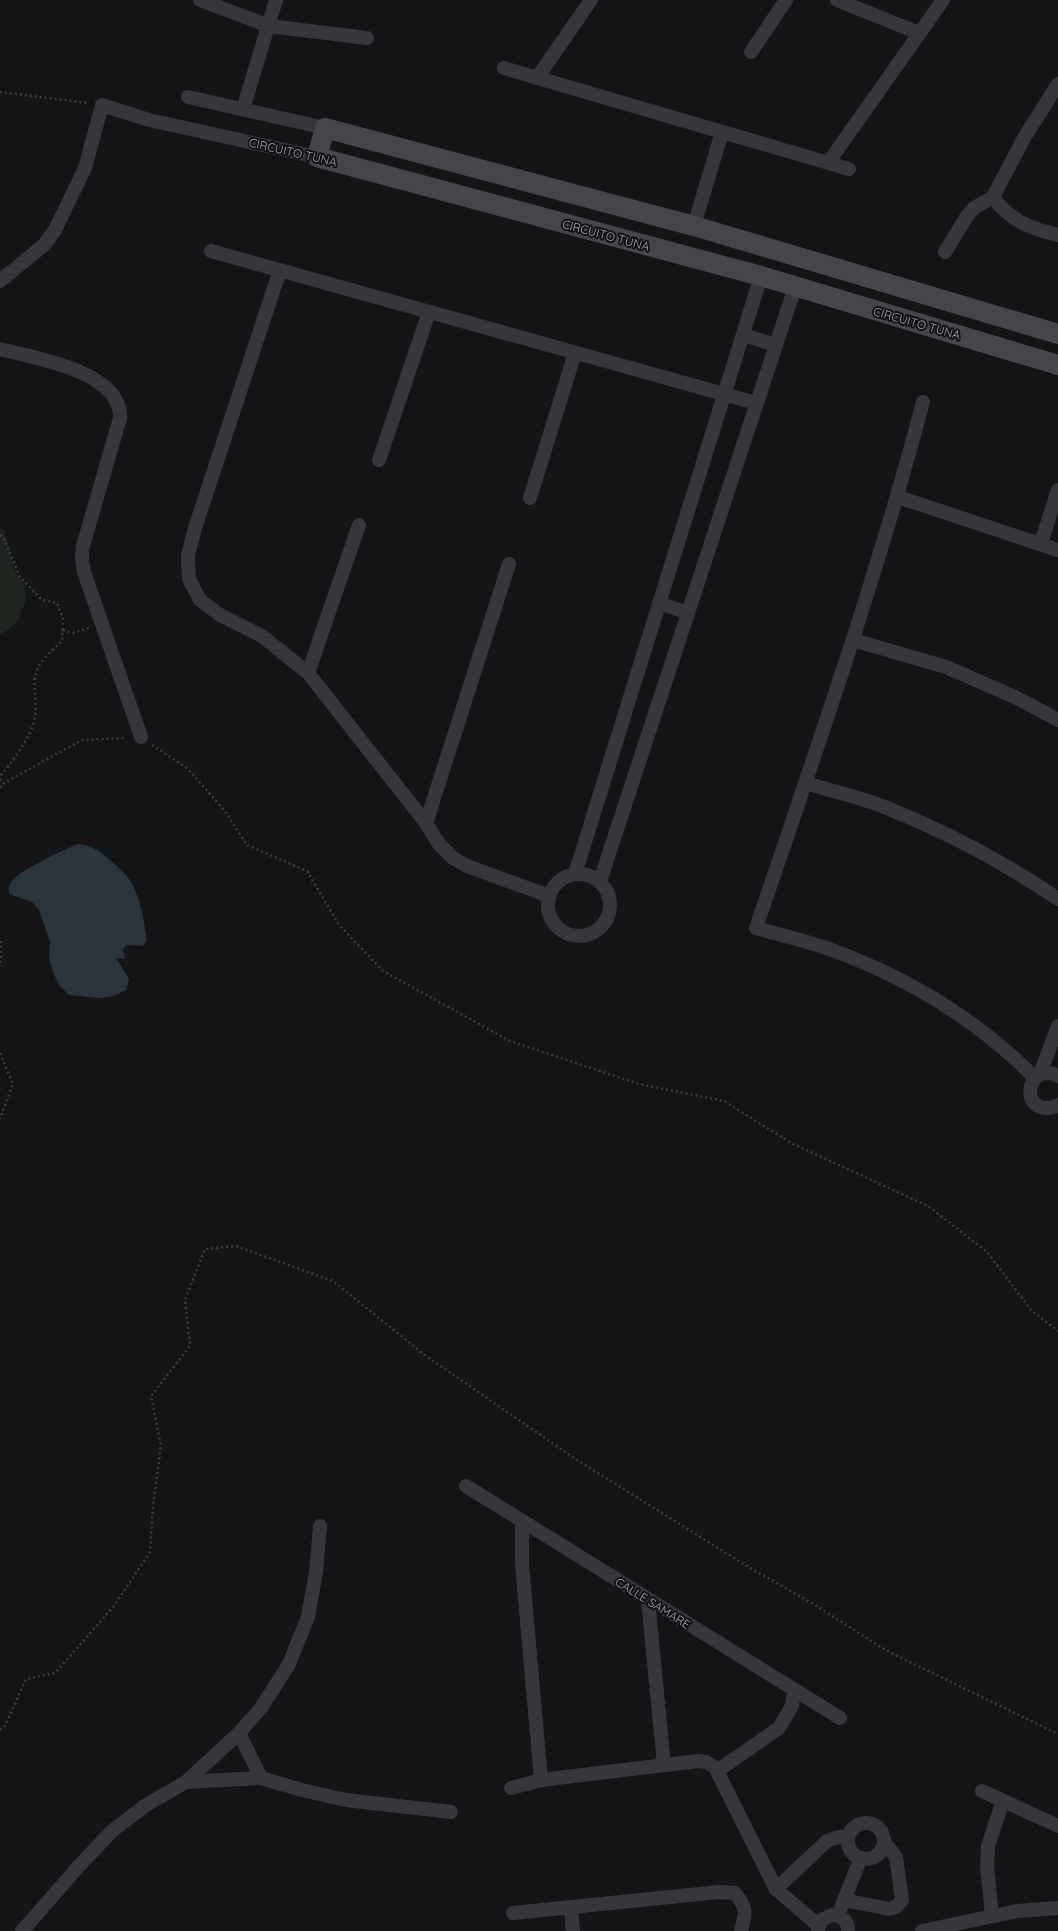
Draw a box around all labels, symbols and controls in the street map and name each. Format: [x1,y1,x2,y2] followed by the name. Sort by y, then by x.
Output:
[247,135,339,169] street label: CIRCUITO TUNA
[561,216,652,254] street label: CIRCUITO TUNA
[872,303,963,343] street label: CIRCUITO TUNA
[613,1574,693,1632] street label: CALLE SAMARE

